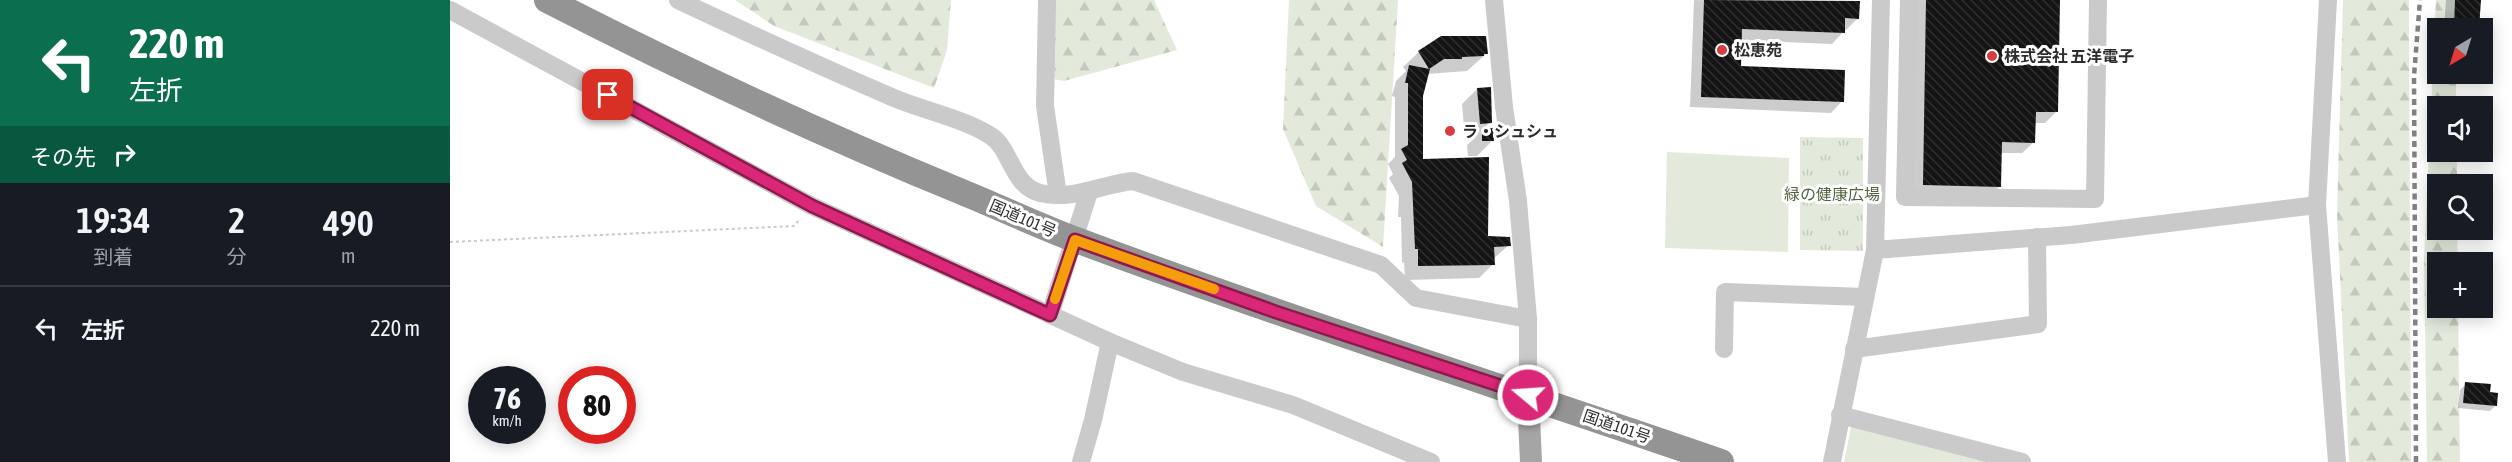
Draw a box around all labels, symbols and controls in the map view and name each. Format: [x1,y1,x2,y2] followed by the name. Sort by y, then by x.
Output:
[2427,18,2493,84] north arrow
[2427,18,2493,318] map controls
[129,19,224,67] text: 220 m
[30,24,108,102] icon: left
[1734,41,1782,59] place label: 松恵苑
[1715,43,1729,57] marker: 松恵苑
[2004,47,2134,65] place label: 株式会社 五洋電子
[1985,49,1999,63] marker: 株式会社 五洋電子
[582,69,633,120] pin
[129,75,183,106] text: 左折
[591,78,624,111] icon: arrive
[2427,96,2493,162] button: sound
[1462,122,1558,140] place label: ラ・シュシュ
[1443,124,1457,138] marker: ラ・シュシュ
[108,138,141,171] icon: right
[30,144,96,170] text: その先
[2427,174,2493,240] button: search
[1784,185,1880,203] park label: 緑の健康広場
[987,196,1059,240] street label: 国道101号
[76,199,150,241] text: 19:34
[228,199,245,241] text: 2
[323,202,374,244] text: 490
[341,244,356,267] text: m
[93,245,133,268] text: 到着
[227,245,247,268] text: 分
[2427,252,2493,318] button: +
[30,312,63,345] icon: left
[370,315,420,341] text: 220 m
[81,317,125,343] text: 左折
[1496,363,1560,427] position arrow
[558,366,636,444] speed limit sign: 80
[493,381,521,415] text: 76
[1581,406,1653,446] street label: 国道101号
[492,412,522,429] text: km/h

